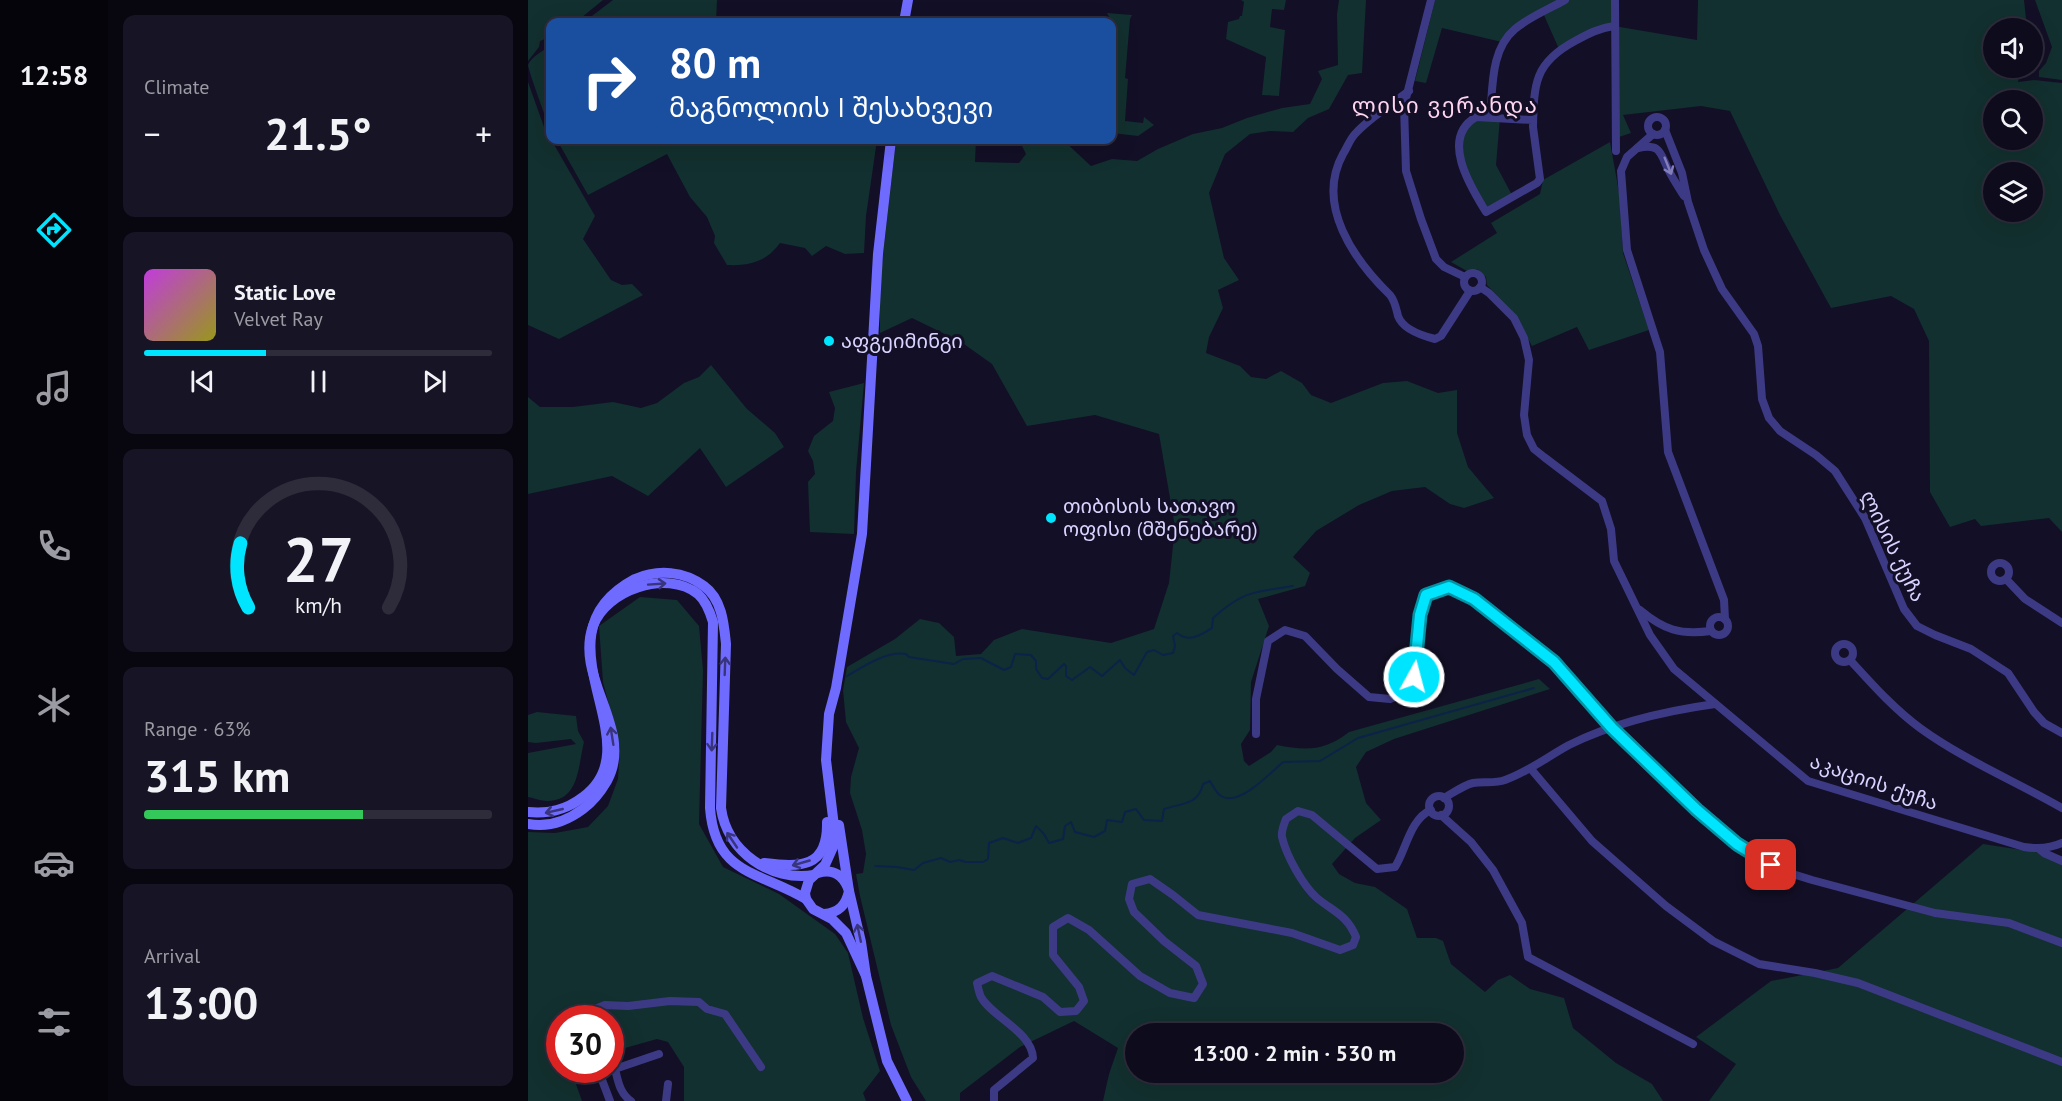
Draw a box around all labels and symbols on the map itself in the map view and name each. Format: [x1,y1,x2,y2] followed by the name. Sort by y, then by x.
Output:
[1352,91,1538,119] district label: ლისი ვერანდა
[1663,157,1674,175] one-way arrow
[841,328,963,354] place label: აფგეიმინგი
[822,334,836,348] marker: აფგეიმინგი
[1855,486,1931,606] street label: ლისის ქუჩა
[1063,493,1258,542] place label: თიბისის სათავო ოფისი (მშენებარე)
[1044,511,1058,525] marker: თიბისის სათავო ოფისი (მშენებარე)
[647,579,667,590] one-way arrow
[1382,645,1446,709] position arrow
[720,657,731,677] one-way arrow
[607,727,618,747] one-way arrow
[706,732,717,752] one-way arrow
[1807,748,1941,816] street label: აკაციის ქუჩა
[545,805,564,817] one-way arrow
[726,832,738,849] one-way arrow
[1745,839,1796,890] pin
[792,858,811,869] one-way arrow
[853,924,865,943] one-way arrow
[546,1005,624,1083] speed limit sign: 30

